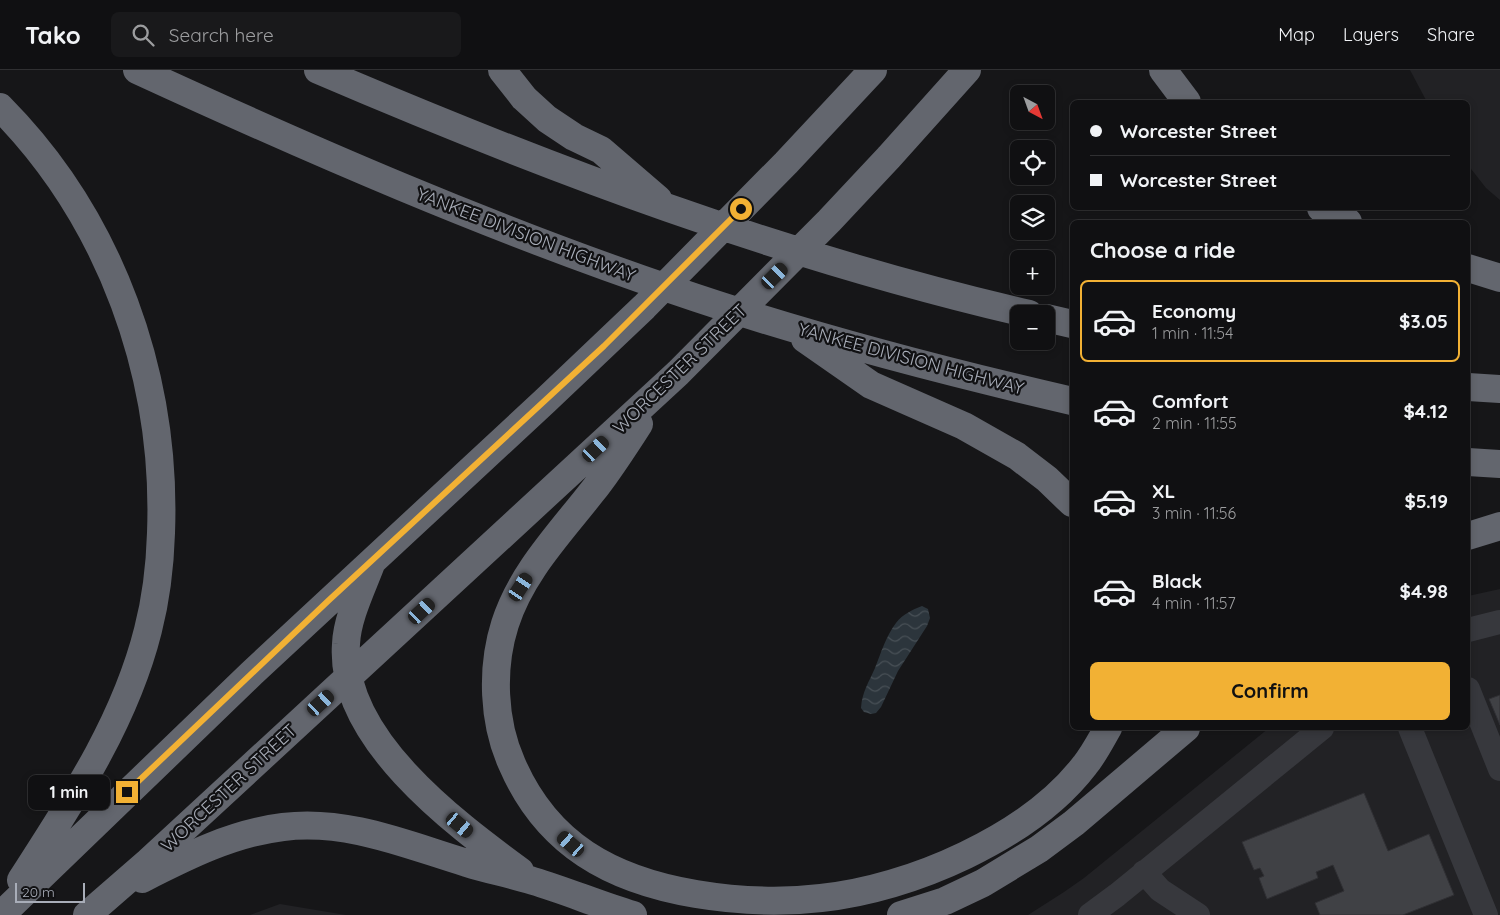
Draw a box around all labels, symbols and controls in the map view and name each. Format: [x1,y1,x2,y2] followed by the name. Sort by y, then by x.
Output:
[111,12,461,57] search box
[25,20,81,50] text: Tako
[129,21,157,49] icon: search
[169,23,274,47] text: Search here
[1278,23,1315,46] text: Map
[1343,23,1399,46] text: Layers
[1427,23,1475,46] text: Share
[1010,85,1055,130] north arrow
[1010,85,1055,350] map controls
[1120,119,1277,143] text: Worcester Street
[1010,140,1055,185] button: locate
[1120,168,1277,192] text: Worcester Street
[413,182,639,287] street label: YANKEE DIVISION HIGHWAY
[1010,195,1055,240] button: layers
[730,198,752,220] route start
[1090,236,1235,264] text: Choose a ride
[1010,250,1055,295] button: +
[759,260,790,292] car
[608,299,752,439] street label: WORCESTER STREET
[1092,299,1137,344] icon: car
[1152,299,1236,323] text: Economy
[1010,305,1055,350] button: −
[1399,309,1448,333] text: $3.05
[796,317,1027,400] street label: YANKEE DIVISION HIGHWAY
[1152,323,1233,343] text: 1 min · 11:54
[1092,389,1137,434] icon: car
[1152,389,1229,413] text: Comfort
[1404,399,1448,423] text: $4.12
[1152,413,1237,433] text: 2 min · 11:55
[579,433,612,465] car
[1092,479,1137,524] icon: car
[1152,479,1175,503] text: XL
[1405,489,1448,513] text: $5.19
[1152,503,1236,523] text: 3 min · 11:56
[1092,569,1137,614] icon: car
[1152,569,1202,593] text: Black
[506,570,535,604] car
[1400,579,1448,603] text: $4.98
[1152,593,1236,613] text: 4 min · 11:57
[405,595,438,627] car
[1090,662,1450,720] button: Confirm
[304,687,337,719] car
[156,719,302,857] street label: WORCESTER STREET
[27,774,110,810] callout: 1 min
[116,781,138,803] route end
[50,782,88,802] text: 1 min
[443,810,476,840] car
[554,828,587,860] car
[15,880,85,903] scale bar
[22,883,55,901] text: 20 m

